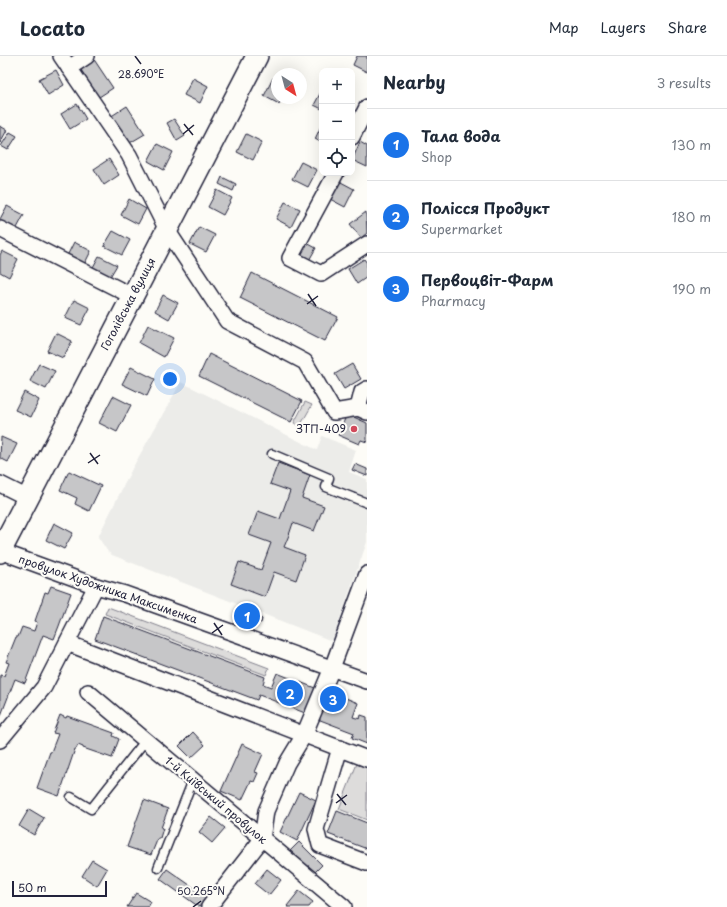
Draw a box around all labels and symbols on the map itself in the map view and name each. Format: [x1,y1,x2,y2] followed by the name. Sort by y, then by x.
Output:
[118,66,164,81] text: 28.690°E
[271,68,307,104] north arrow
[96,254,159,353] street label: Гоголівська вулиця
[160,369,180,389] your location
[296,420,346,437] place label: ЗТП-409
[349,424,359,434] marker: ЗТП-409
[16,550,200,627] street label: провулок Художника Максименка
[234,601,260,631] pin: 1
[277,678,303,708] pin: 2
[320,684,346,714] pin: 3
[161,752,272,848] street label: 1-й Київський провулок
[12,879,107,898] scale bar
[177,883,225,898] text: 50.265°N

